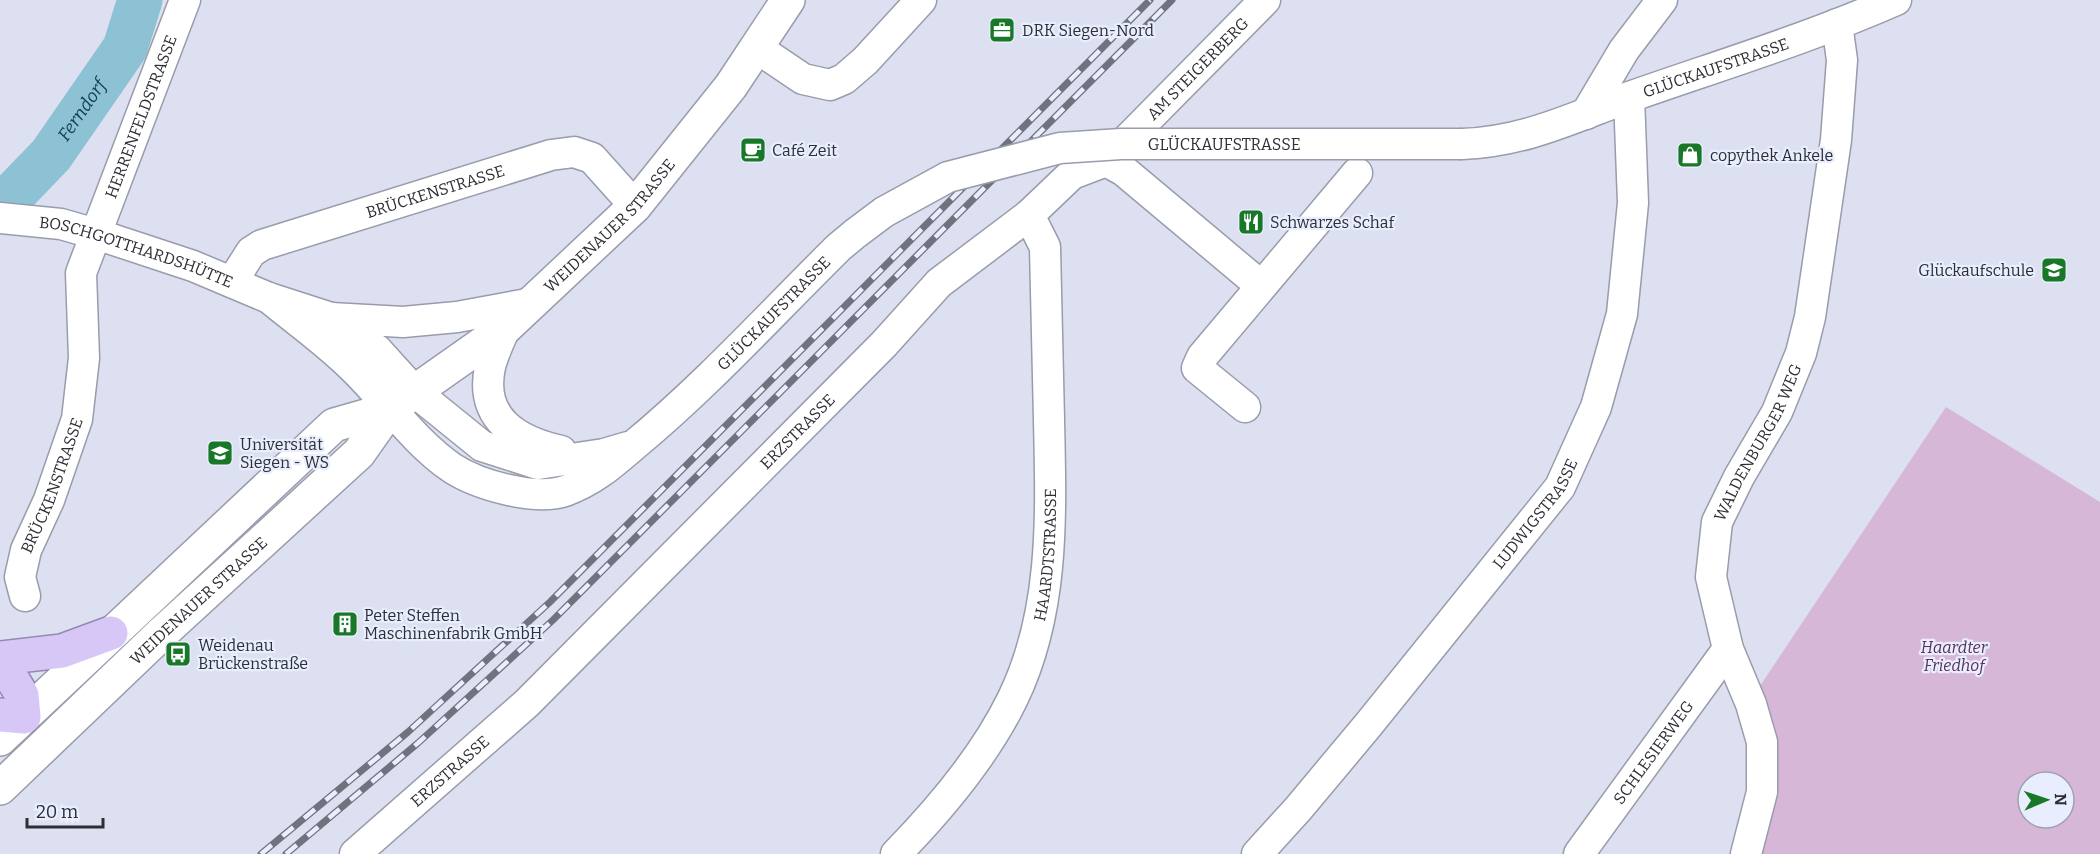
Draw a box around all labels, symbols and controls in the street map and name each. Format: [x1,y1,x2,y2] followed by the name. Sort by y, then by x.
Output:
[1143,13,1252,124] street label: AM STEIGERBERG
[987,15,1017,45] office icon: DRK Siegen-Nord
[1022,21,1154,40] place label: DRK Siegen-Nord
[101,32,180,201] street label: HERRENFELDSTRASSE
[1640,34,1791,101] street label: GLÜCKAUFSTRASSE
[53,73,113,145] water label: Ferndorf
[738,135,768,165] cafe icon: Café Zeit
[1148,135,1301,154] street label: GLÜCKAUFSTRASSE
[1675,140,1705,170] shop icon: copythek Ankele
[772,141,837,160] place label: Café Zeit
[1710,146,1833,165] place label: copythek Ankele
[540,155,679,296] street label: WEIDENAUER STRASSE
[364,161,507,222] street label: BRÜCKENSTRASSE
[1236,207,1266,237] restaurant icon: Schwarzes Schaf
[38,212,236,291] street label: BOSCHGOTTHARDSHÜTTE
[1270,213,1395,232] place label: Schwarzes Schaf
[713,252,834,374] street label: GLÜCKAUFSTRASSE
[2039,255,2069,285] school or university icon: Glückaufschule
[1918,261,2034,280] place label: Glückaufschule
[1710,361,1805,524] street label: WALDENBURGER WEG
[756,390,838,473] street label: ERZSTRASSE
[16,415,86,556] street label: BRÜCKENSTRASSE
[240,435,329,472] place label: Universität Siegen - WS
[205,438,235,468] school or university icon: Universität Siegen - WS
[1488,456,1581,573] street label: LUDWIGSTRASSE
[1030,488,1060,623] street label: HAARDTSTRASSE
[126,533,271,668] street label: WEIDENAUER STRASSE
[364,606,542,643] place label: Peter Steffen Maschinenfabrik GmbH
[330,609,360,639] building icon: Peter Steffen Maschinenfabrik GmbH
[198,636,308,673] place label: Weidenau Brückenstraße
[1921,638,1989,675] park label: Haardter Friedhof
[163,639,193,669] bus stop icon: Weidenau Brückenstraße
[1609,696,1697,808] street label: SCHLESIERWEG
[407,731,493,810] street label: ERZSTRASSE
[2016,770,2076,830] north arrow
[27,791,104,829] scale bar
[2051,793,2070,806] text: N
[36,801,78,823] text: 20 m

